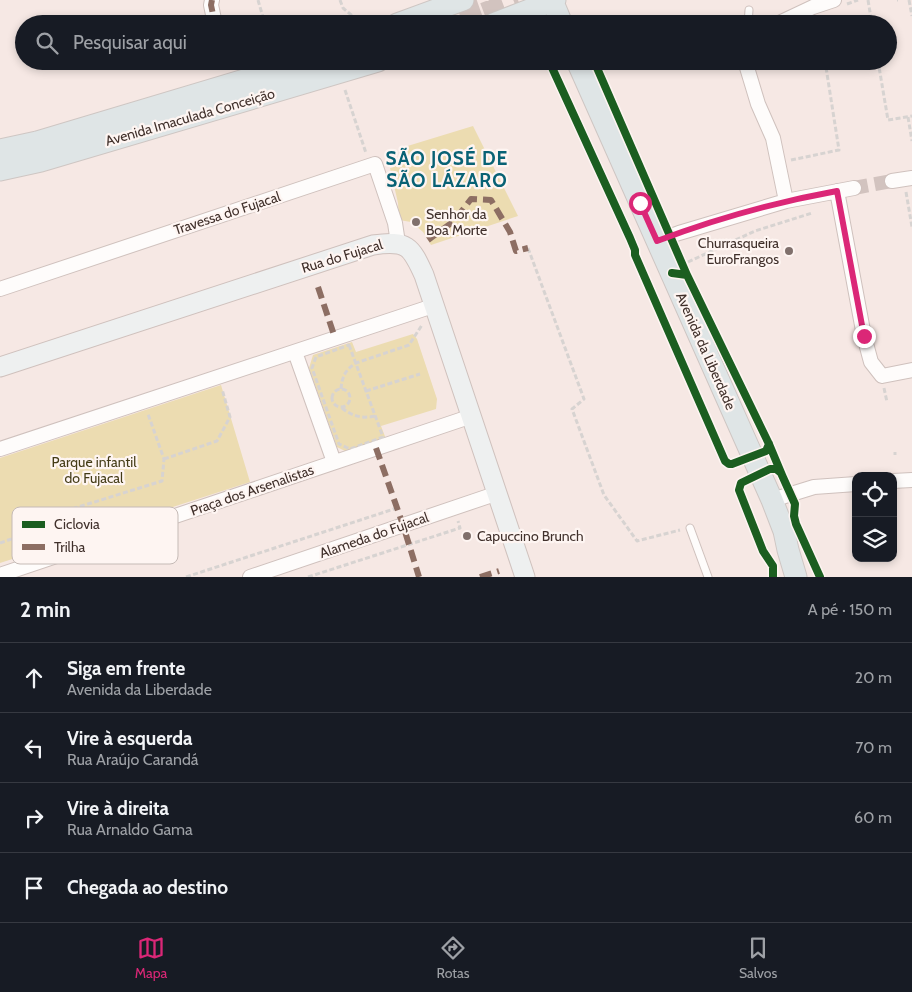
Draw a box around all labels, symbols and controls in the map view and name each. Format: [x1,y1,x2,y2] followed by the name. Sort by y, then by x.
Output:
[15,15,897,70] search box
[33,29,61,57] icon: search
[73,31,187,54] text: Pesquisar aqui
[103,84,277,150] street label: Avenida Imaculada Conceição
[386,146,508,192] district label: SÃO JOSÉ DE SÃO LÁZARO
[171,187,283,239] street label: Travessa do Fujacal
[629,192,652,215] route start
[426,205,487,239] place label: Senhor da Boa Morte
[410,216,422,228] marker: Senhor da Boa Morte
[698,234,779,268] place label: Churrasqueira EuroFrangos
[299,235,386,277] street label: Rua do Fujacal
[783,245,795,257] marker: Churrasqueira EuroFrangos
[672,289,740,413] street label: Avenida da Liberdade
[853,325,876,348] route end
[52,453,137,487] park label: Parque infantil do Fujacal
[188,460,316,520] street label: Praça dos Arsenalistas
[852,472,897,562] map controls
[852,472,897,517] button: locate
[12,507,178,564] legend
[317,508,432,562] street label: Alameda do Fujacal
[54,515,100,533] text: Ciclovia
[852,517,897,562] button: layers
[477,527,584,545] place label: Capuccino Brunch
[461,530,473,542] marker: Capuccino Brunch
[54,538,86,556] text: Trilha
[20,597,71,622] text: 2 min
[808,600,892,619] text: A pé · 150 m
[67,657,185,680] text: Siga em frente
[20,664,48,692] icon: ahead
[855,668,892,687] text: 20 m
[67,680,212,699] text: Avenida da Liberdade
[67,727,193,750] text: Vire à esquerda
[20,734,48,762] icon: left
[855,738,892,757] text: 70 m
[67,750,198,769] text: Rua Araújo Carandá
[67,797,169,820] text: Vire à direita
[20,804,48,832] icon: right
[854,808,892,827] text: 60 m
[67,820,193,839] text: Rua Arnaldo Gama
[20,874,48,902] icon: arrive
[67,876,228,899] text: Chegada ao destino
[135,934,167,982] tab: Mapa
[437,934,470,982] tab: Rotas
[739,934,777,982] tab: Salvos

